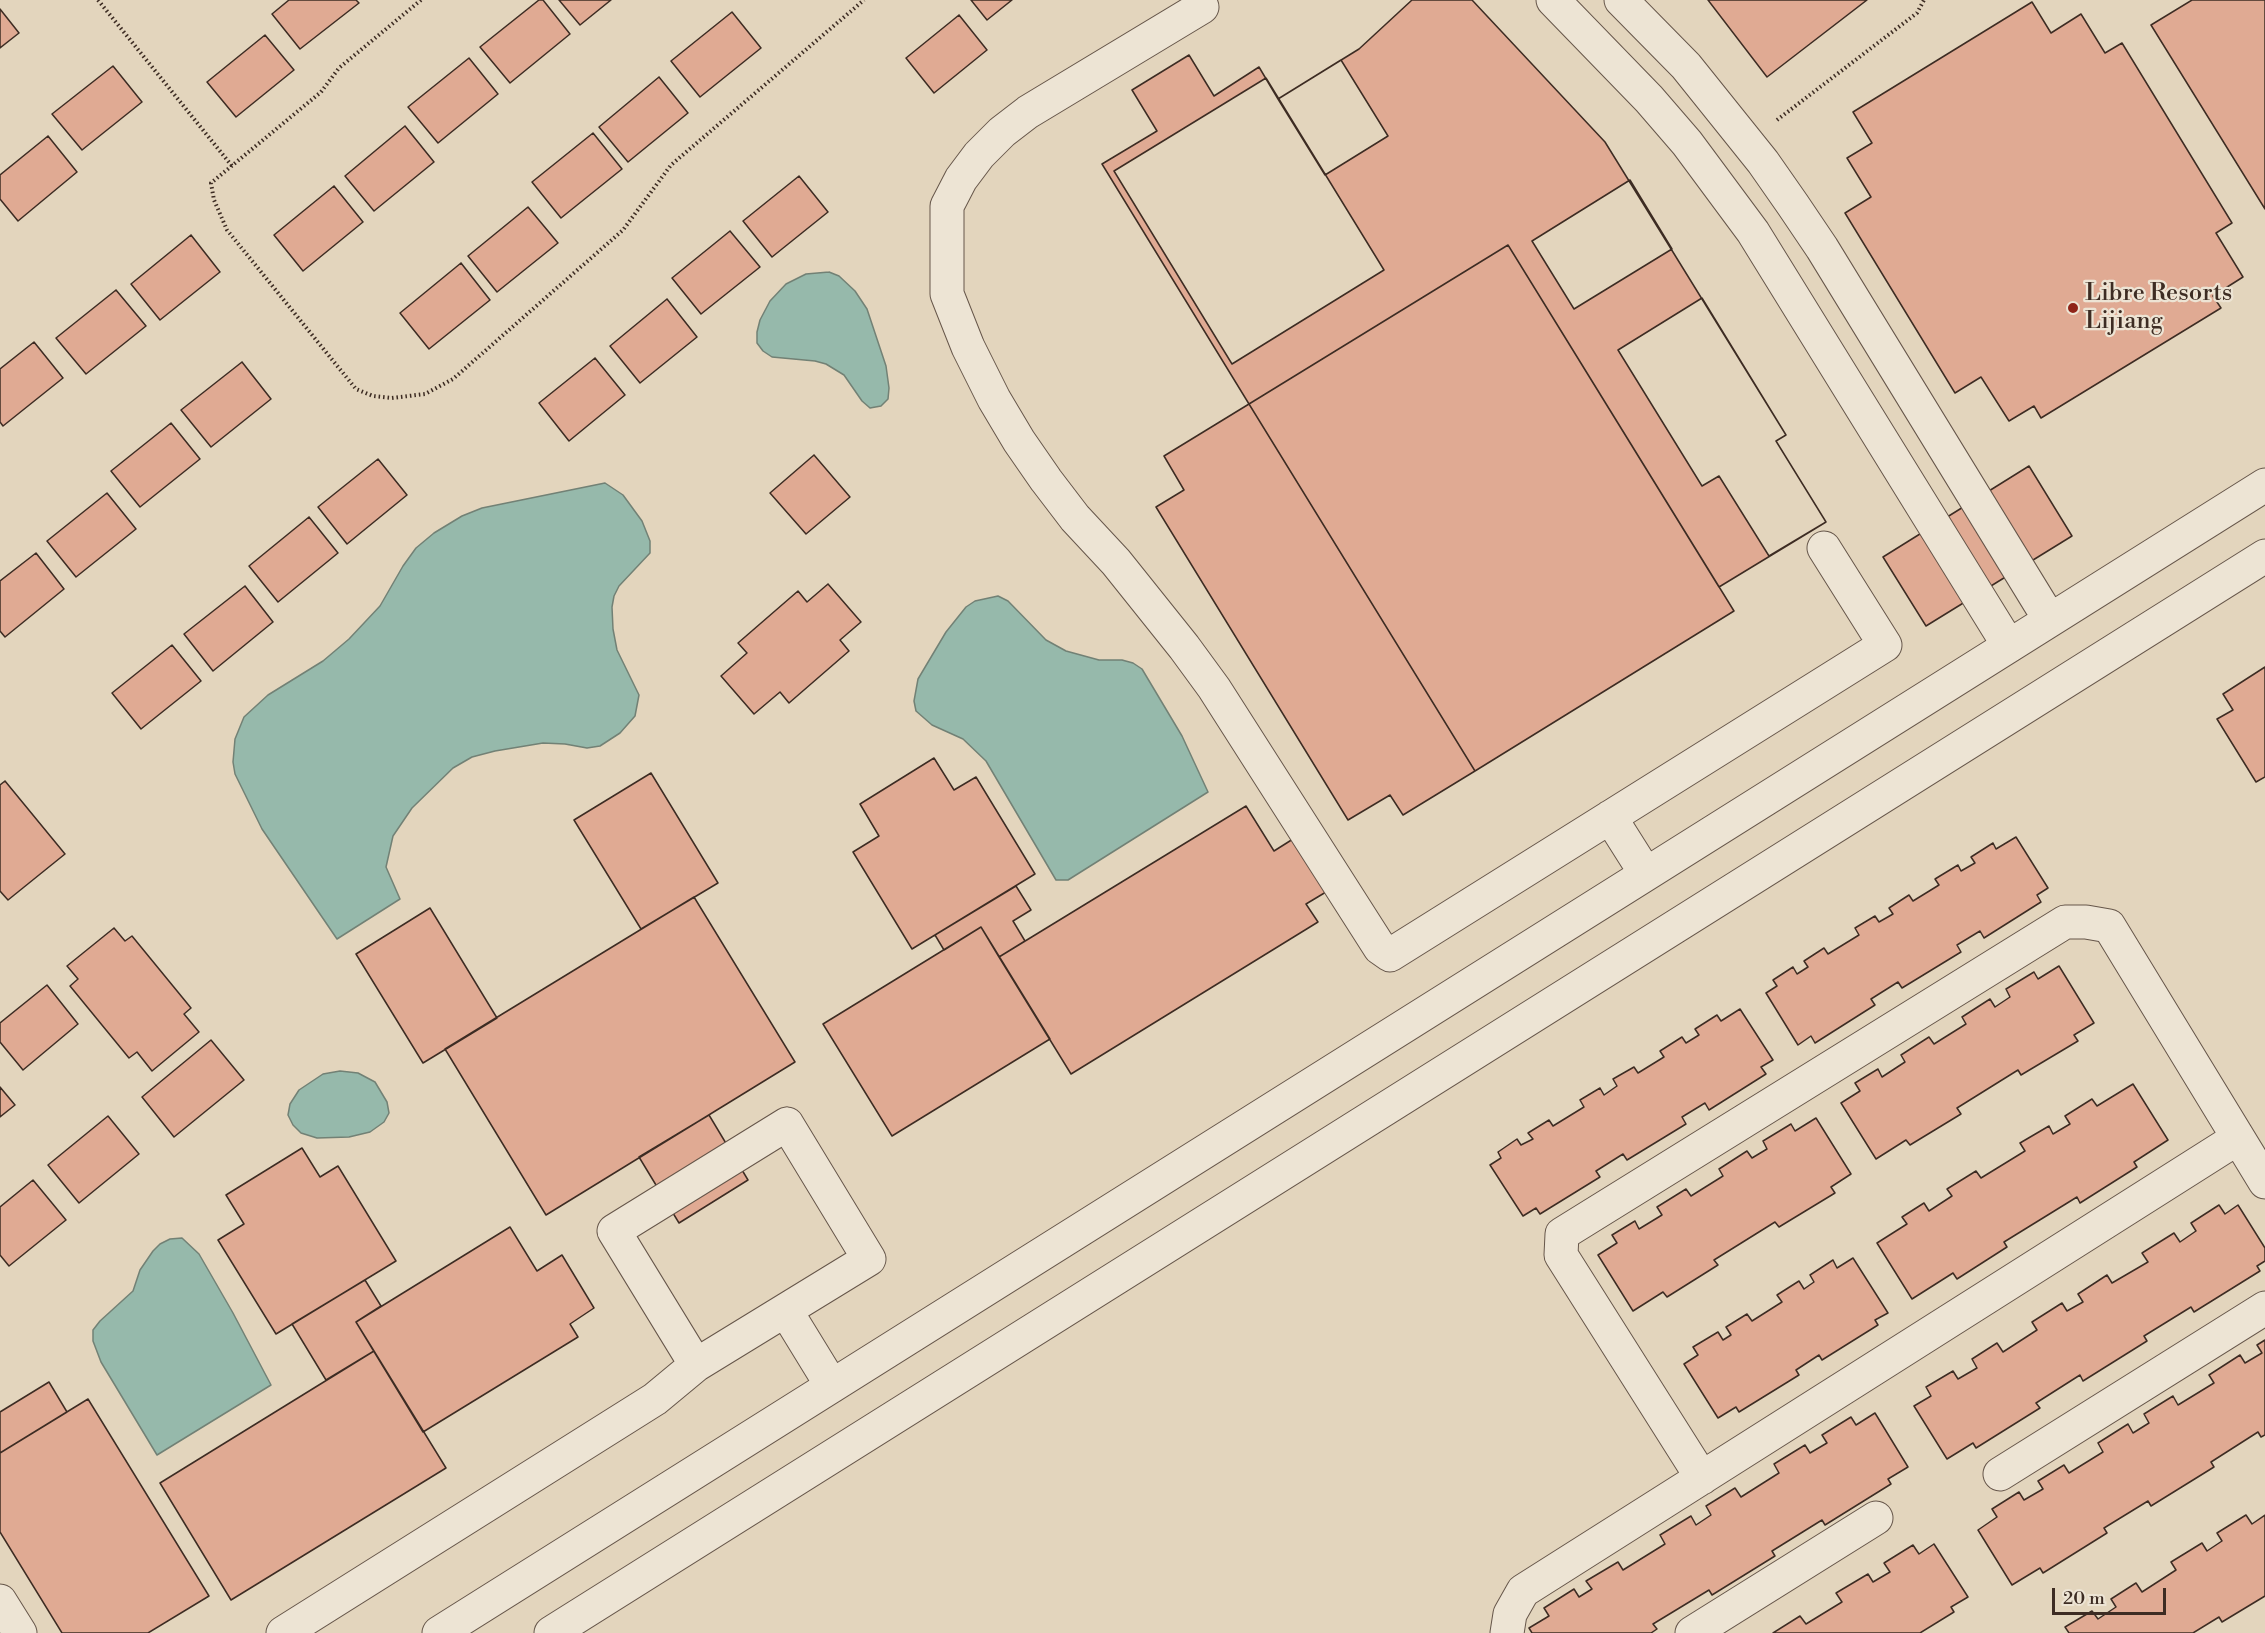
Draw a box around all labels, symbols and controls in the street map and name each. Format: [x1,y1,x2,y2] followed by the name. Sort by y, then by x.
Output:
[2085,280,2232,336] place label: Libre Resorts Lijiang
[2066,301,2080,315] marker: Libre Resorts Lijiang
[2055,1576,2169,1614] scale bar
[2063,1587,2105,1610] text: 20 m

